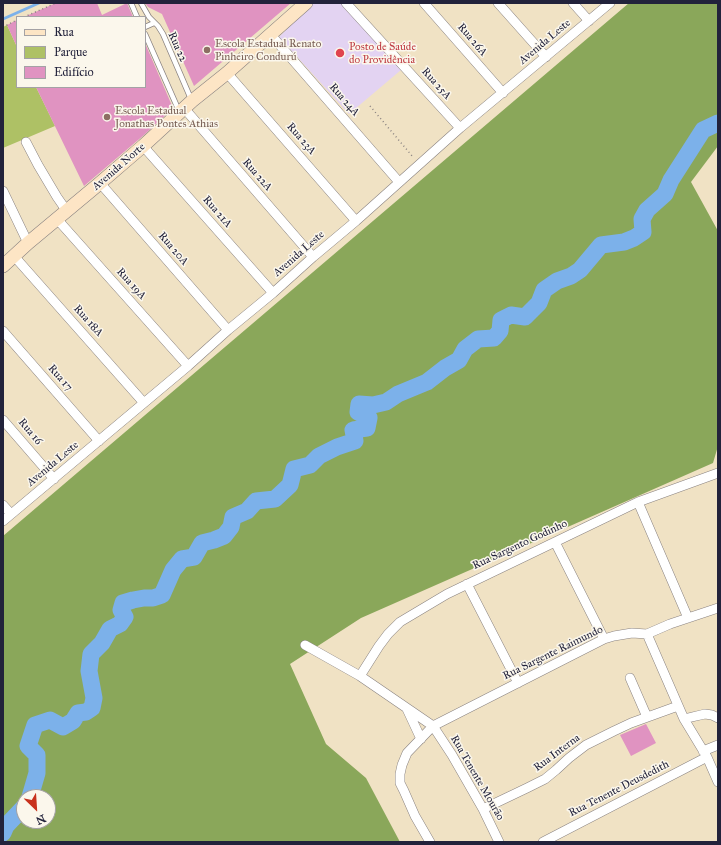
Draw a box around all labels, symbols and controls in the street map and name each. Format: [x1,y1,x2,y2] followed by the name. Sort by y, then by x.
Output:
[16,16,146,88] legend
[516,17,574,67] street label: Avenida Leste
[454,21,490,59] street label: Rua 26A
[54,25,74,39] text: Rua
[165,30,189,64] street label: Rua 22
[215,37,321,63] place label: Escola Estadual Renato Pinheiro Condurú
[349,40,416,66] place label: Posto de Saúde do Providência
[54,45,87,59] text: Parque
[202,45,212,55] marker: Escola Estadual Renato Pinheiro Condurú
[334,47,346,59] marker: Posto de Saúde do Providência
[54,65,94,79] text: Edifício
[418,65,454,103] street label: Rua 25A
[326,81,362,119] street label: Rua 24A
[115,104,218,130] place label: Escola Estadual Jonathas Pontes Athias
[102,112,112,122] marker: Escola Estadual Jonathas Pontes Athias
[284,120,318,158] street label: Rua 23A
[90,141,148,193] street label: Avenida Norte
[239,156,275,194] street label: Rua 22A
[200,193,234,231] street label: Rua 21A
[271,228,327,280] street label: Avenida Leste
[155,230,191,268] street label: Rua 20A
[113,265,149,303] street label: Rua 19A
[70,302,106,340] street label: Rua 18A
[45,362,75,394] street label: Rua 17
[15,416,45,448] street label: Rua 16
[24,439,82,489] street label: Avenida Leste
[471,517,569,573] street label: Rua Sargento Godinho
[501,623,605,683] street label: Rua Sargente Raimundo
[531,731,583,775] street label: Rua Interna
[447,733,507,823] street label: Rua Tenente Mourão
[567,758,671,820] street label: Rua Tenente Deusdedith
[16,789,56,829] north arrow
[34,812,48,827] text: N

